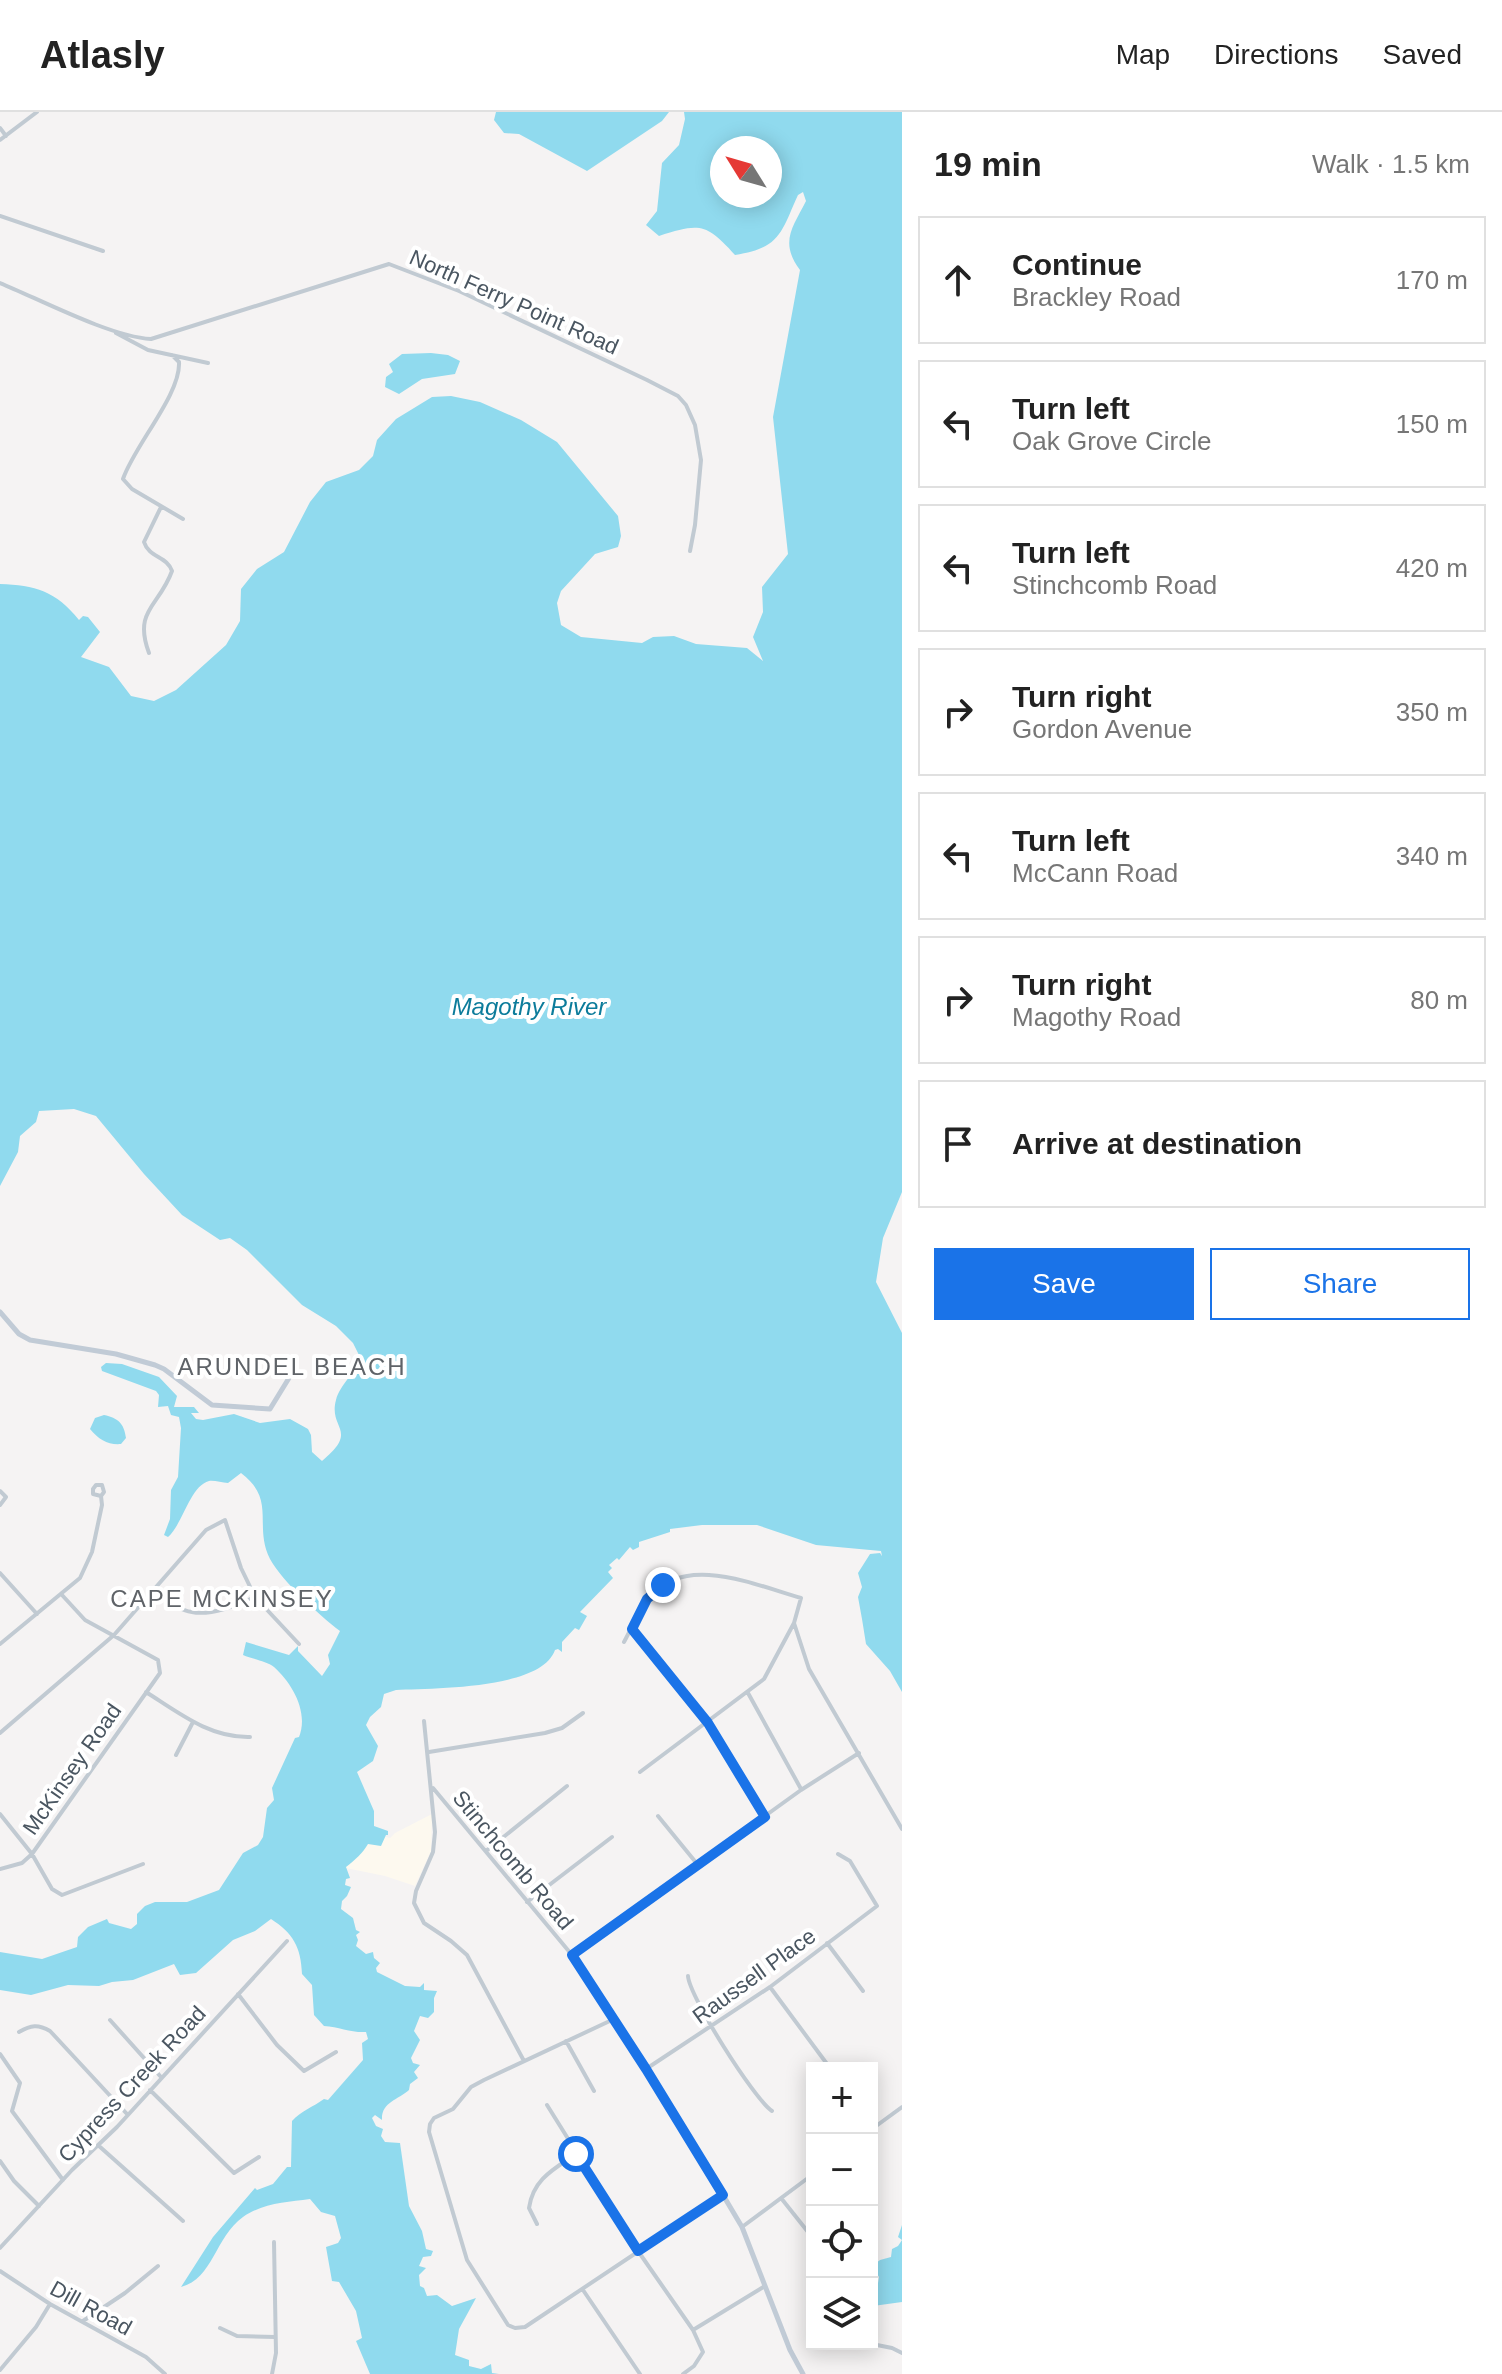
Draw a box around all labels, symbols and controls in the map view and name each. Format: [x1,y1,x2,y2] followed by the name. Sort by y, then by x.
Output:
[40,34,165,76] text: Atlasly
[1116,39,1170,70] text: Map
[1214,39,1339,70] text: Directions
[1383,39,1462,70] text: Saved
[710,136,782,208] north arrow
[934,145,1042,183] text: 19 min
[1312,149,1470,179] text: Walk · 1.5 km
[406,245,622,359] street label: North Ferry Point Road
[1012,248,1142,281] text: Continue
[936,258,980,302] icon: ahead
[1396,265,1468,295] text: 170 m
[1012,282,1181,312] text: Brackley Road
[1012,392,1130,425] text: Turn left
[936,402,980,446] icon: left
[1396,409,1468,439] text: 150 m
[1012,426,1211,456] text: Oak Grove Circle
[1012,536,1130,569] text: Turn left
[936,546,980,590] icon: left
[1396,553,1468,583] text: 420 m
[1012,570,1217,600] text: Stinchcomb Road
[1012,680,1151,713] text: Turn right
[936,690,980,734] icon: right
[1396,697,1468,727] text: 350 m
[1012,714,1192,744] text: Gordon Avenue
[1012,824,1130,857] text: Turn left
[936,834,980,878] icon: left
[1396,841,1468,871] text: 340 m
[1012,858,1178,888] text: McCann Road
[1012,968,1151,1001] text: Turn right
[936,978,980,1022] icon: right
[1410,985,1468,1015] text: 80 m
[452,993,607,1020] water label: Magothy River
[1012,1002,1181,1032] text: Magothy Road
[936,1122,980,1166] icon: arrive
[1012,1127,1302,1160] text: Arrive at destination
[934,1248,1194,1320] button: Save
[1210,1248,1470,1320] button: Share
[177,1353,407,1380] district label: ARUNDEL BEACH
[645,1567,681,1603] route end
[110,1585,334,1612] district label: CAPE MCKINSEY
[18,1699,126,1839] street label: McKinsey Road
[448,1785,578,1935] street label: Stinchcomb Road
[688,1923,820,2029] street label: Raussell Place
[53,2001,211,2167] street label: Cypress Creek Road
[806,2062,878,2350] map controls
[806,2062,878,2134] button: +
[806,2134,878,2206] button: −
[558,2136,594,2172] route start
[806,2206,878,2278] button: locate
[46,2275,136,2341] street label: Dill Road
[806,2278,878,2350] button: layers

